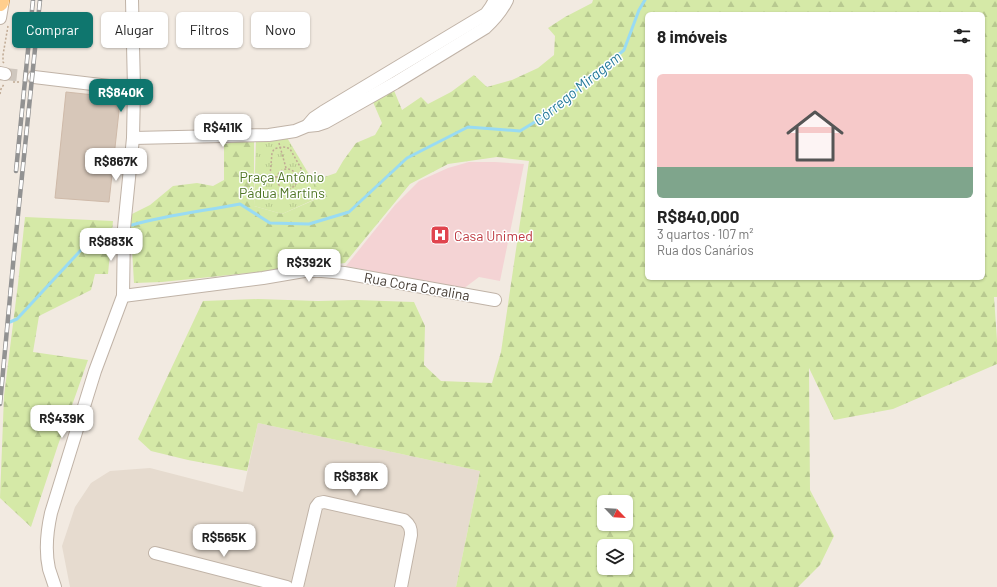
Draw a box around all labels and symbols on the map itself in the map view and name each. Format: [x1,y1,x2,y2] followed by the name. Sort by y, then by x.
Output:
[529,47,625,129] water label: Córrego Miragem
[88,79,154,113] pin: R$840K
[190,114,256,148] pin: R$411K
[83,148,149,182] pin: R$867K
[239,168,325,201] park label: Praça Antônio Pádua Martins
[429,224,451,246] hospital icon: Casa Unimed
[454,227,533,244] place label: Casa Unimed
[78,228,144,262] pin: R$883K
[276,249,342,283] pin: R$392K
[363,268,471,304] street label: Rua Cora Coralina
[29,405,95,439] pin: R$439K
[323,463,389,497] pin: R$838K
[597,495,633,531] north arrow
[191,524,257,558] pin: R$565K

